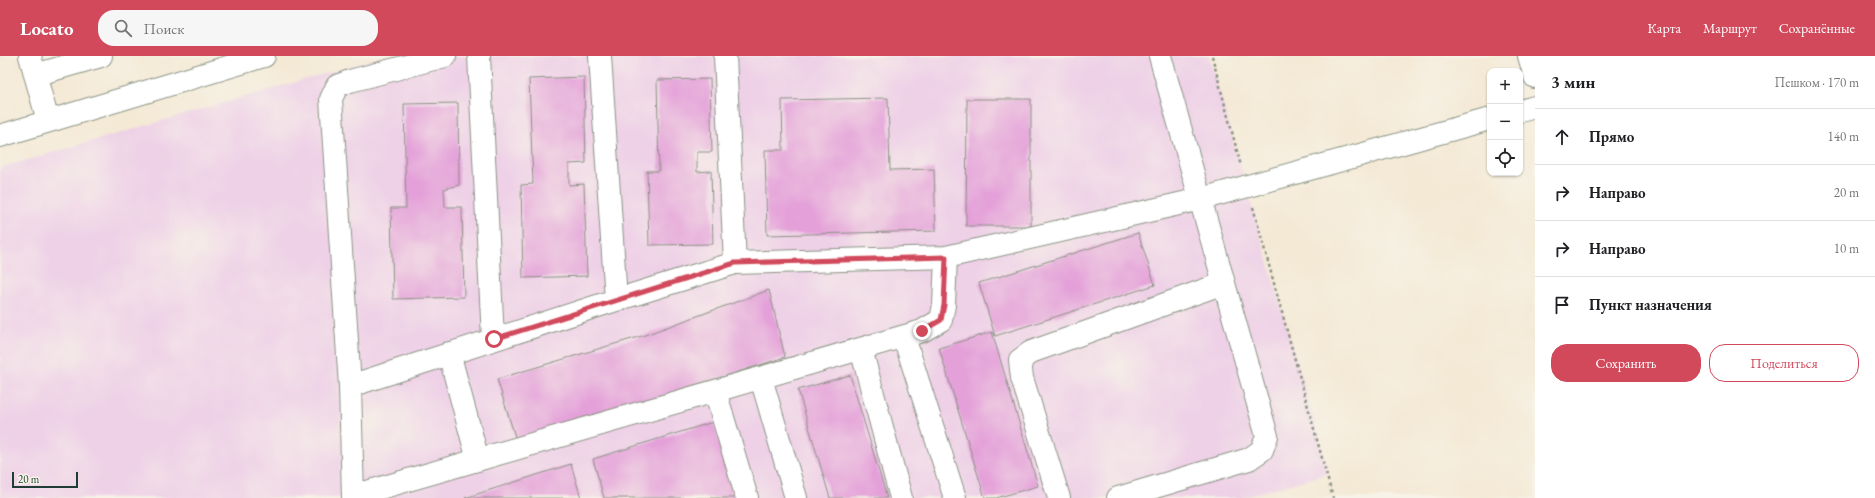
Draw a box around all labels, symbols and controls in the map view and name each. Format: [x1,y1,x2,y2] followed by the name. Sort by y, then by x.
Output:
[98,10,378,46] search box
[20,16,74,41] text: Locato
[112,17,134,39] icon: search
[144,19,184,38] text: Поиск
[1648,19,1681,37] text: Карта
[1703,19,1757,37] text: Маршрут
[1779,19,1855,37] text: Сохранённые
[1487,68,1523,176] map controls
[1487,68,1523,104] button: +
[1551,71,1595,93] text: 3 мин
[1775,74,1859,91] text: Пешком · 170 m
[1487,104,1523,140] button: −
[1551,126,1573,148] icon: ahead
[1589,127,1634,146] text: Прямо
[1828,128,1859,145] text: 140 m
[1487,140,1523,176] button: locate
[1551,182,1573,204] icon: right
[1589,183,1646,202] text: Направо
[1834,184,1859,201] text: 20 m
[1551,238,1573,260] icon: right
[1589,239,1646,258] text: Направо
[1834,240,1859,257] text: 10 m
[1551,294,1573,316] icon: arrive
[1589,295,1712,314] text: Пункт назначения
[913,322,931,340] route end
[485,330,503,348] route start
[1551,344,1701,382] button: Сохранить
[1709,344,1859,382] button: Поделиться
[12,470,78,489] scale bar
[18,472,39,486] text: 20 m

